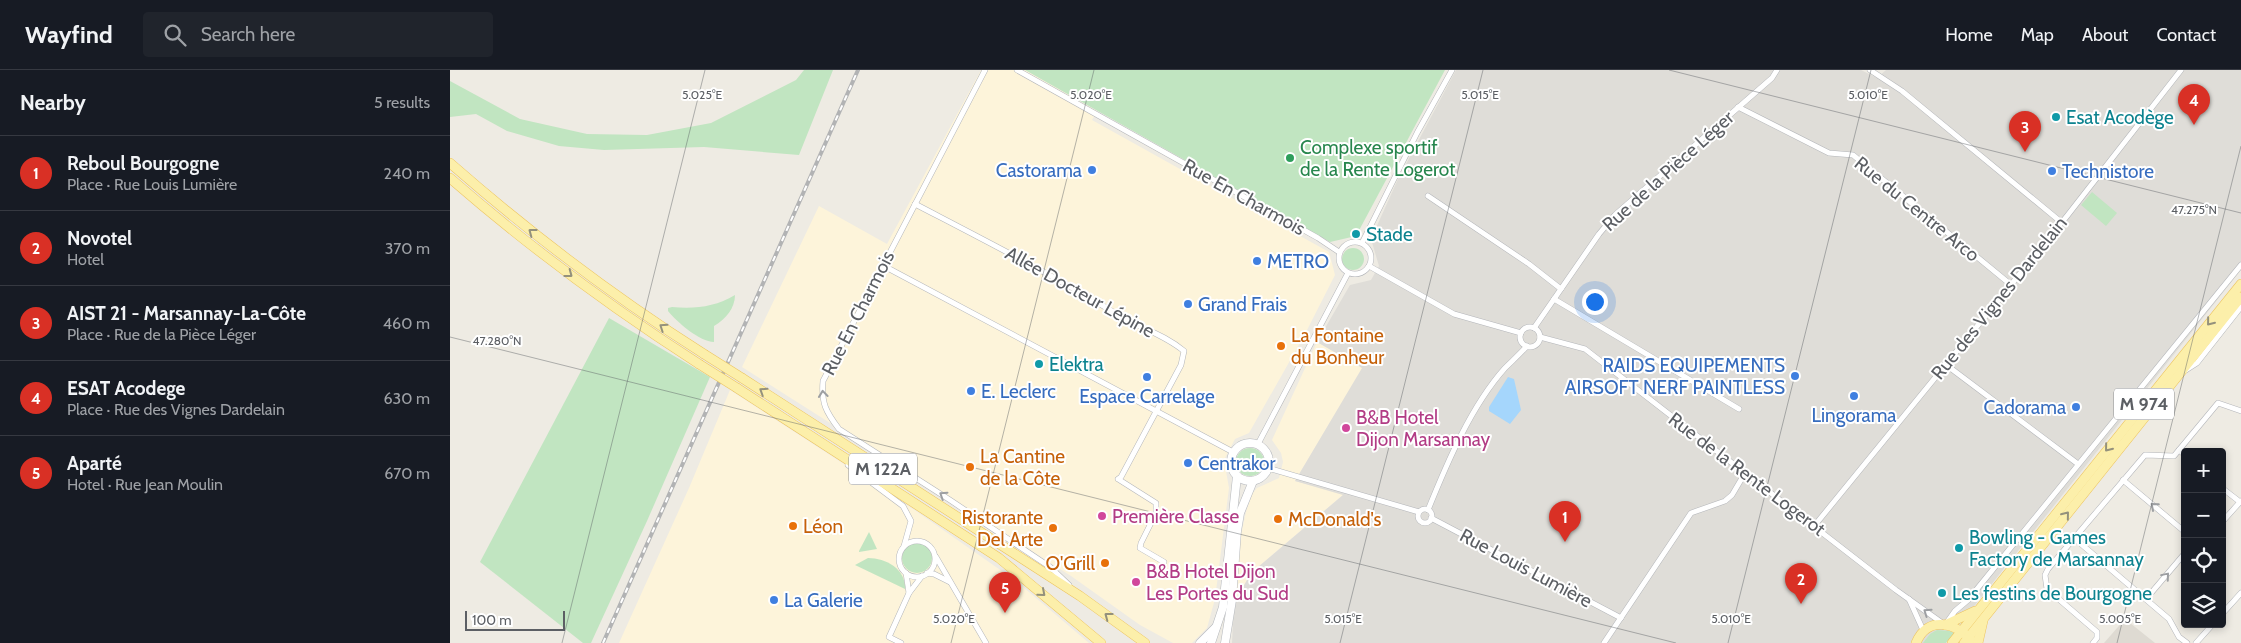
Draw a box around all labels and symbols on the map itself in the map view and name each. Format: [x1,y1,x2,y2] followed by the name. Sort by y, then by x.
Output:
[2178,84,2210,125] pin: 4
[682,87,722,102] text: 5.025°E
[1070,87,1112,102] text: 5.020°E
[1461,87,1499,102] text: 5.015°E
[1848,87,1888,102] text: 5.010°E
[1598,106,1738,236] street label: Rue de la Pièce Léger
[2066,106,2174,129] place label: Esat Acodège
[2009,111,2041,152] pin: 3
[2050,111,2062,123] marker: Esat Acodège
[1300,136,1456,181] place label: Complexe sportif de la Rente Logerot
[1284,152,1296,164] marker: Complexe sportif de la Rente Logerot
[1850,152,1984,266] street label: Rue du Centre Arco
[1179,154,1309,240] street label: Rue En Charmois
[996,159,1082,182] place label: Castorama
[2062,160,2154,183] place label: Technistore
[1086,164,1098,176] marker: Castorama
[2046,165,2058,177] marker: Technistore
[2171,202,2217,217] text: 47.275°N
[1926,212,2072,384] street label: Rue des Vignes Dardelain
[1366,223,1413,246] place label: Stade
[1350,228,1362,240] marker: Stade
[529,229,538,237] one-way arrow
[1001,241,1159,343] street label: Allée Docteur Lépine
[817,247,899,379] street label: Rue En Charmois
[1267,250,1329,273] place label: METRO
[1251,255,1263,267] marker: METRO
[564,269,573,278] one-way arrow
[1582,289,1608,315] your location
[1198,293,1287,316] place label: Grand Frais
[1182,298,1194,310] marker: Grand Frais
[2207,316,2216,325] one-way arrow
[660,324,669,333] one-way arrow
[1291,324,1384,369] place label: La Fontaine du Bonheur
[473,333,521,348] text: 47.280°N
[1275,340,1287,352] marker: La Fontaine du Bonheur
[1049,353,1104,376] place label: Elektra
[1565,354,1785,399] place label: RAIDS EQUIPEMENTS AIRSOFT NERF PAINTLESS
[1033,358,1045,370] marker: Elektra
[1789,370,1801,382] marker: RAIDS EQUIPEMENTS AIRSOFT NERF PAINTLESS
[1141,371,1153,383] marker: Espace Carrelage
[981,380,1056,403] place label: E. Leclerc
[965,385,977,397] marker: E. Leclerc
[1079,385,1215,408] place label: Espace Carrelage
[759,388,768,398] one-way arrow
[2114,388,2174,419] road number: M 974
[818,390,829,398] one-way arrow
[1848,390,1860,402] marker: Lingorama
[1983,396,2066,419] place label: Cadorama
[2070,401,2082,413] marker: Cadorama
[1812,404,1896,427] place label: Lingorama
[1356,406,1490,451] place label: B&B Hotel Dijon Marsannay
[1664,407,1831,541] street label: Rue de la Rente Logerot
[1340,422,1352,434] marker: B&B Hotel Dijon Marsannay
[2106,442,2114,451] one-way arrow
[980,445,1065,490] place label: La Cantine de la Côte
[1198,452,1276,475] place label: Centrakor
[849,454,917,484] road number: M 122A
[1182,457,1194,469] marker: Centrakor
[964,461,976,473] marker: La Cantine de la Côte
[939,491,948,501] one-way arrow
[1549,501,1581,542] pin: 1
[2151,502,2160,511] one-way arrow
[1112,505,1239,528] place label: Première Classe
[961,506,1043,551] place label: Ristorante Del Arte
[1288,508,1382,531] place label: McDonald's
[1096,510,1108,522] marker: Première Classe
[2060,512,2068,521] one-way arrow
[1272,513,1284,525] marker: McDonald's
[803,515,843,538] place label: Léon
[787,520,799,532] marker: Léon
[1047,522,1059,534] marker: Ristorante Del Arte
[1456,523,1596,613] street label: Rue Louis Lumière
[1969,526,2144,571] place label: Bowling - Games Factory de Marsannay
[1953,542,1965,554] marker: Bowling - Games Factory de Marsannay
[1045,552,1096,575] place label: O'Grill
[1099,557,1111,569] marker: O'Grill
[1146,560,1289,605] place label: B&B Hotel Dijon Les Portes du Sud
[1785,563,1817,604] pin: 2
[989,572,1021,613] pin: 5
[2160,573,2168,582] one-way arrow
[1130,576,1142,588] marker: B&B Hotel Dijon Les Portes du Sud
[1952,582,2152,605] place label: Les festins de Bourgogne
[1037,587,1046,596] one-way arrow
[1936,587,1948,599] marker: Les festins de Bourgogne
[784,589,863,612] place label: La Galerie
[768,594,780,606] marker: La Galerie
[465,608,565,631] scale bar
[1923,609,1932,618] one-way arrow
[933,611,975,626] text: 5.020°E
[1324,611,1362,626] text: 5.015°E
[1711,611,1751,626] text: 5.010°E
[2099,611,2141,626] text: 5.005°E
[1104,613,1114,622] one-way arrow

